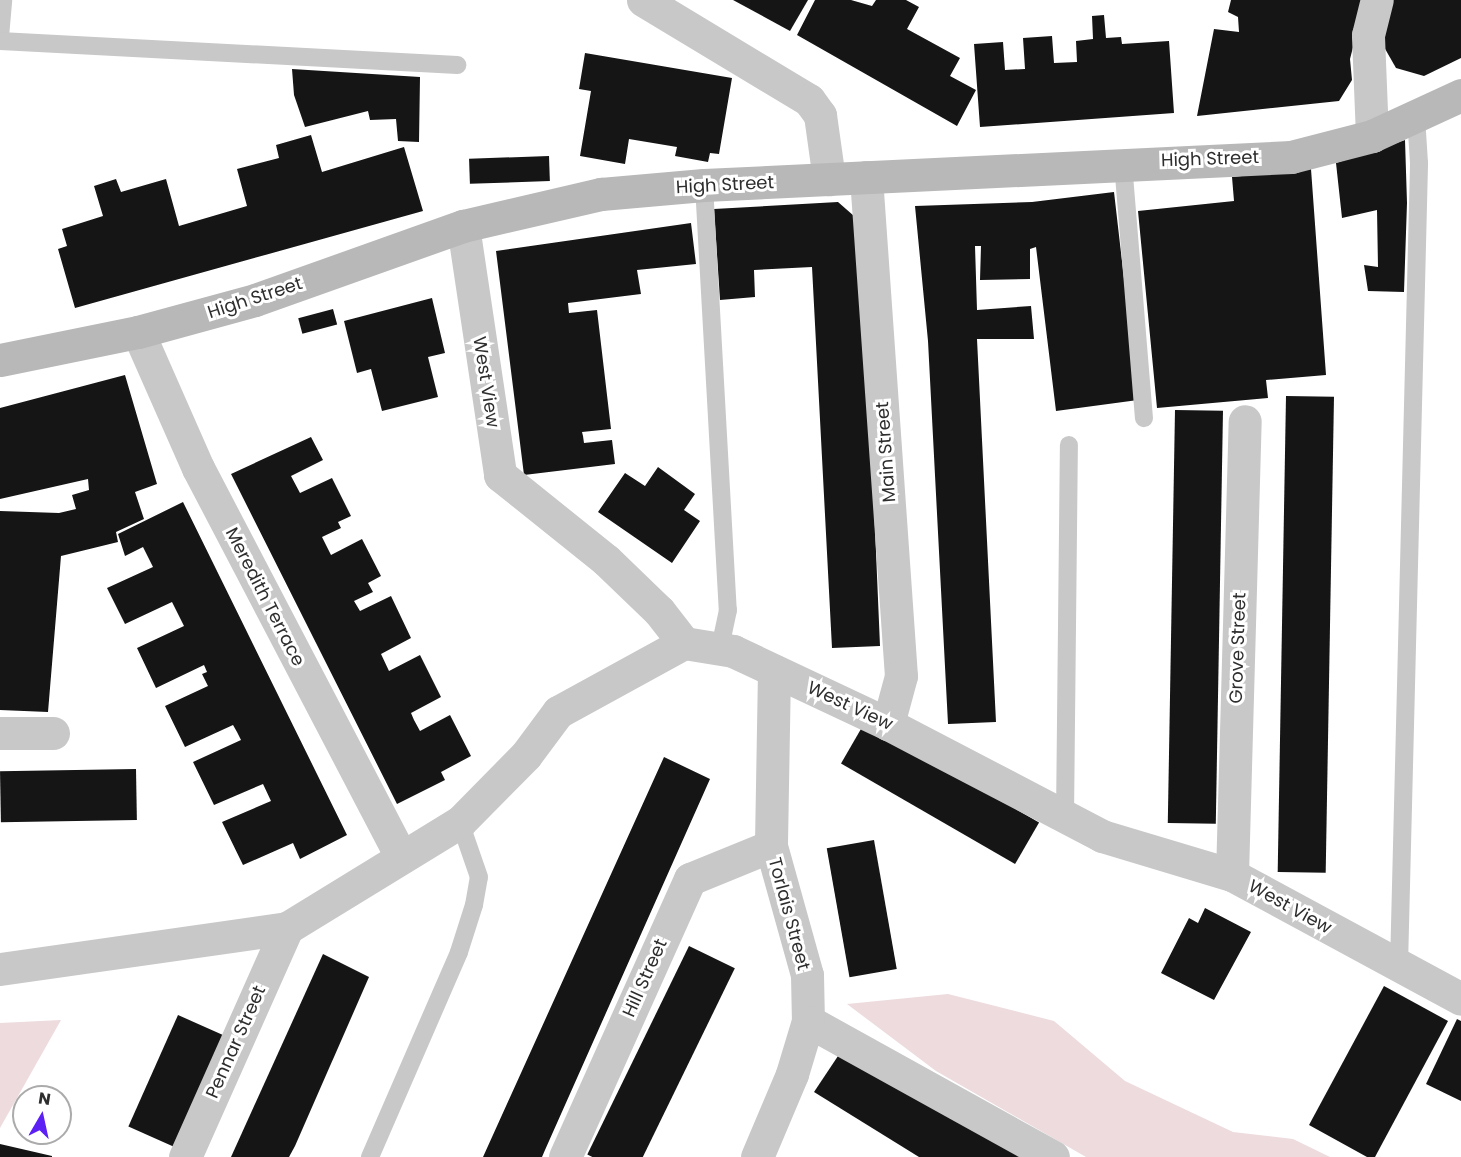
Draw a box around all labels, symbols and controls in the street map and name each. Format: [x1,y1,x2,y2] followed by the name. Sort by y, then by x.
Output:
[1161,146,1259,172] street label: High Street
[675,172,775,198] street label: High Street
[205,273,305,323] street label: High Street
[468,335,504,429] street label: West View
[872,401,900,503] street label: Main Street
[221,524,309,670] street label: Meredith Terrace
[1225,592,1251,704] street label: Grove Street
[804,677,896,735] street label: West View
[764,855,814,973] street label: Torlais Street
[1245,875,1335,939] street label: West View
[618,936,672,1020] street label: Hill Street
[202,982,270,1102] street label: Pennar Street
[12,1085,72,1145] north arrow
[37,1086,52,1111] text: N

